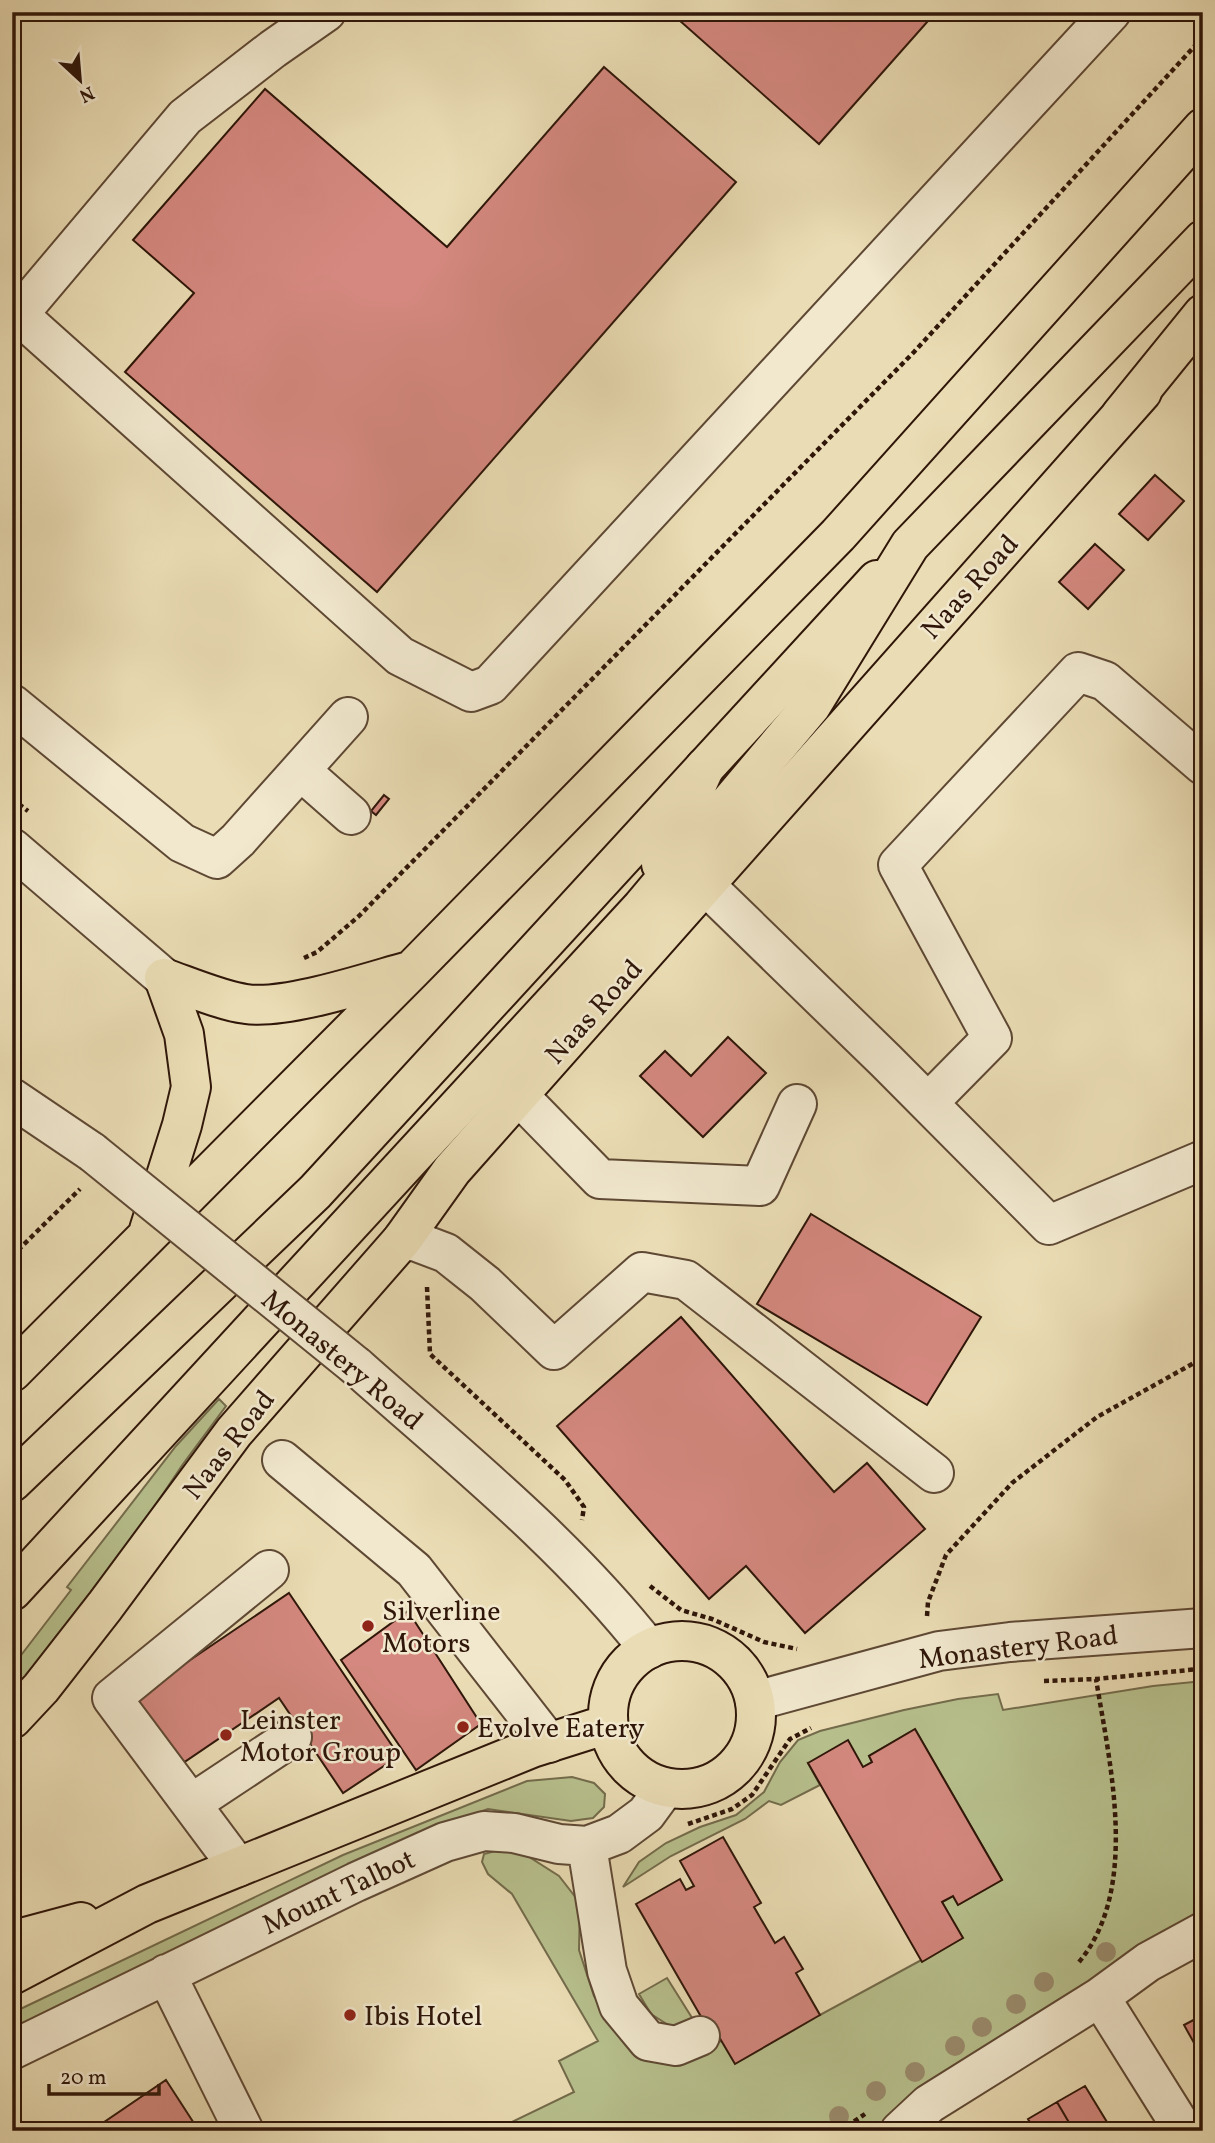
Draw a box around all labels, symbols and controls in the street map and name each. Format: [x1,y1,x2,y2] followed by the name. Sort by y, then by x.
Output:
[46,46,116,116] north arrow
[74,79,98,108] text: N
[913,527,1029,649] street label: Naas Road
[537,952,653,1074] street label: Naas Road
[252,1281,431,1440] street label: Monastery Road
[175,1383,285,1509] street label: Naas Road
[382,1593,501,1664] place label: Silverline Motors
[916,1617,1120,1680] street label: Monastery Road
[360,1618,376,1634] marker: Silverline Motors
[240,1702,401,1773] place label: Leinster Motor Group
[477,1710,645,1749] place label: Evolve Eatery
[455,1719,471,1735] marker: Evolve Eatery
[218,1727,234,1743] marker: Leinster Motor Group
[256,1841,422,1946] street label: Mount Talbot
[364,1998,482,2037] place label: Ibis Hotel
[342,2007,358,2023] marker: Ibis Hotel
[49,2052,159,2096] scale bar
[60,2064,106,2093] text: 20 m

